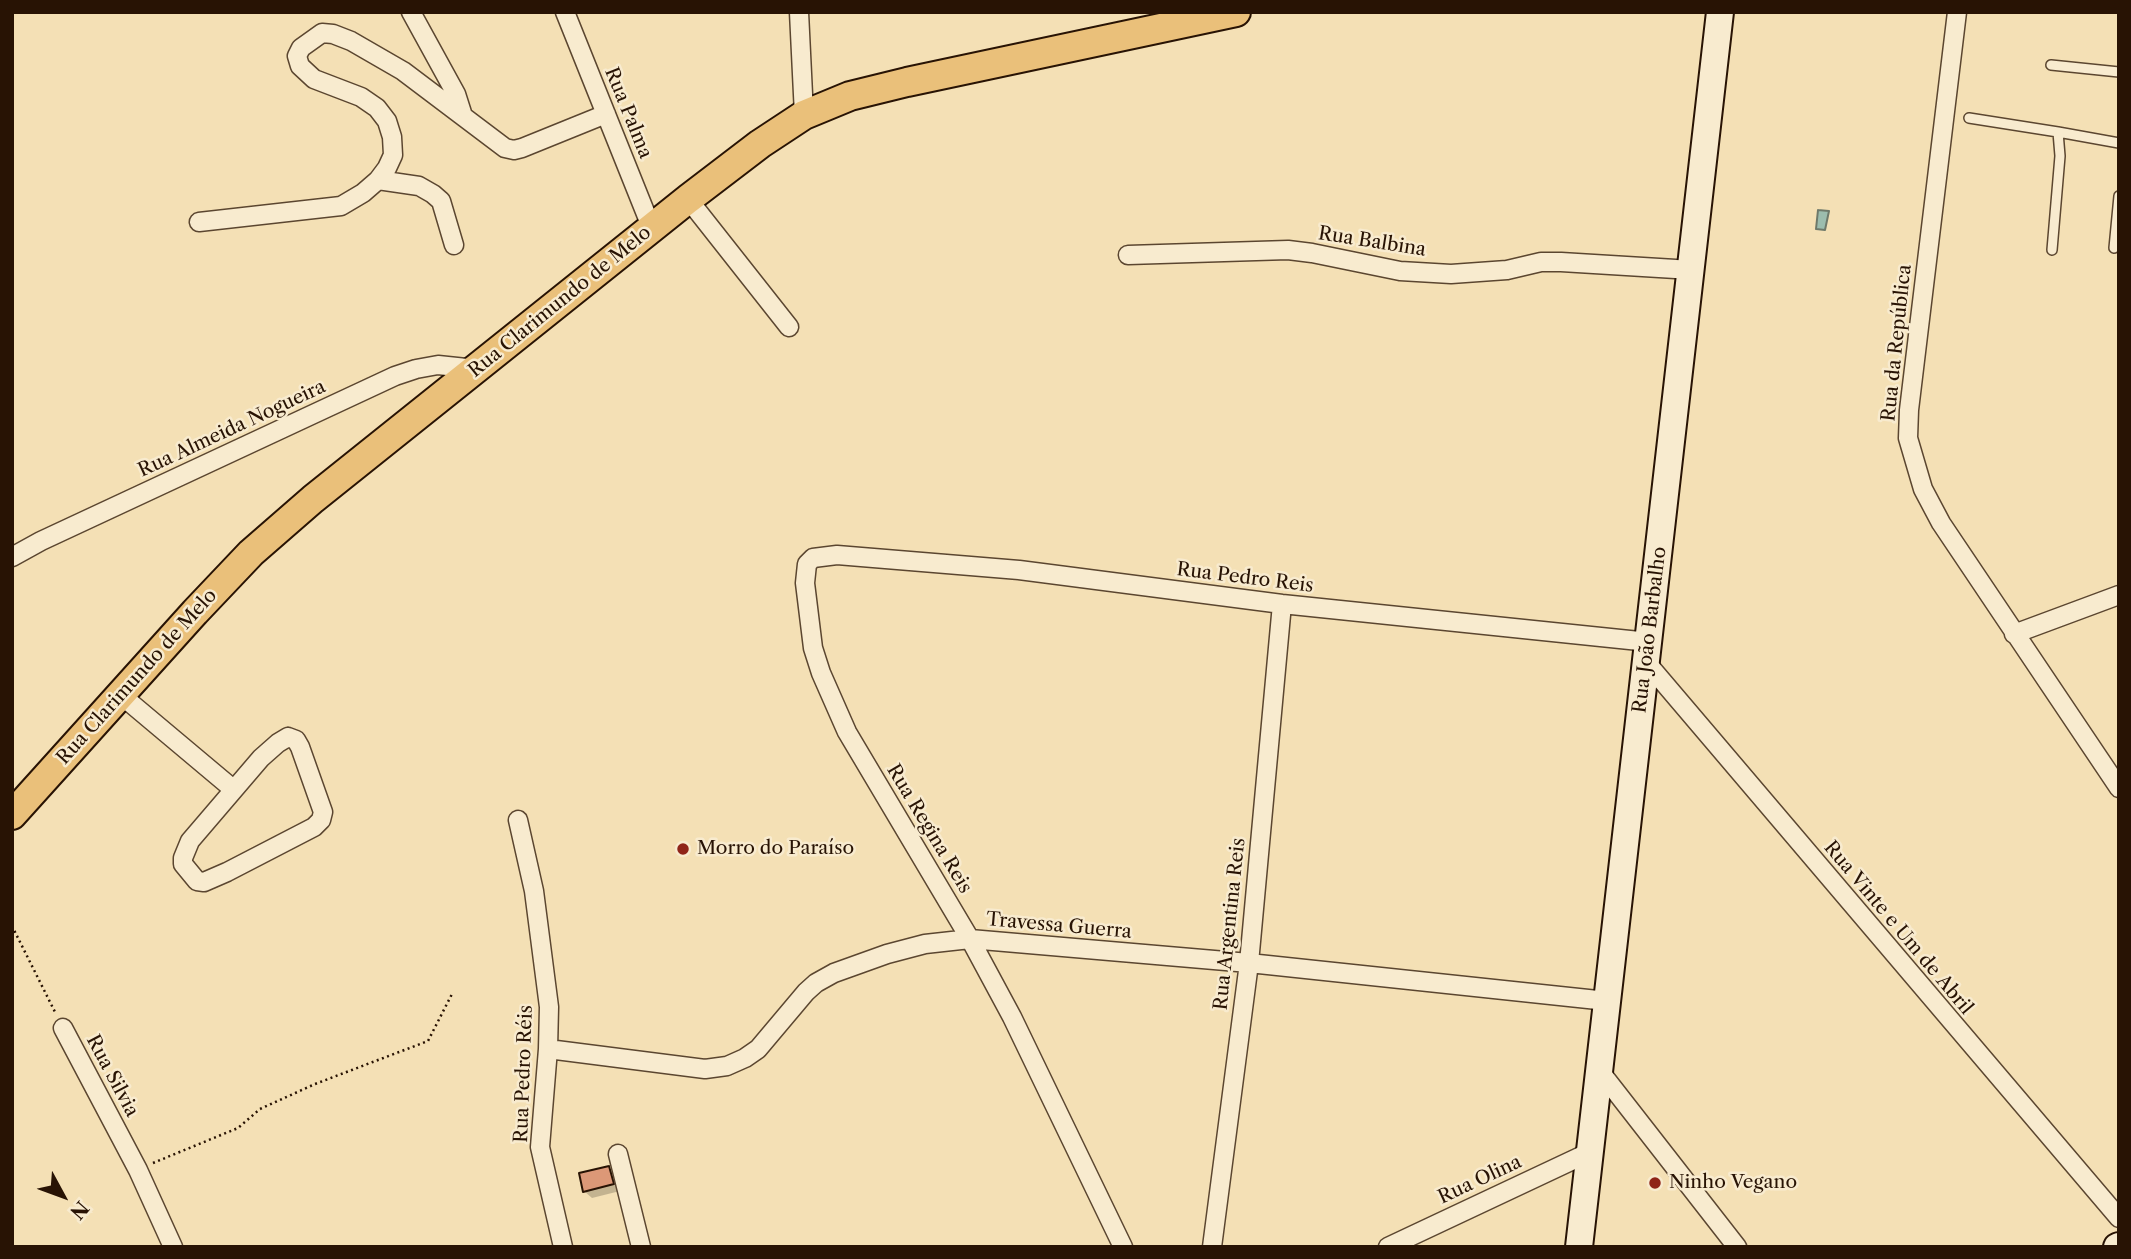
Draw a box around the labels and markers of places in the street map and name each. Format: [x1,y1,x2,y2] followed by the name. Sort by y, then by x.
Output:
[697,838,854,860] place label: Morro do Paraíso
[675,841,691,857] marker: Morro do Paraíso
[1669,1172,1797,1194] place label: Ninho Vegano
[1647,1175,1663,1191] marker: Ninho Vegano

